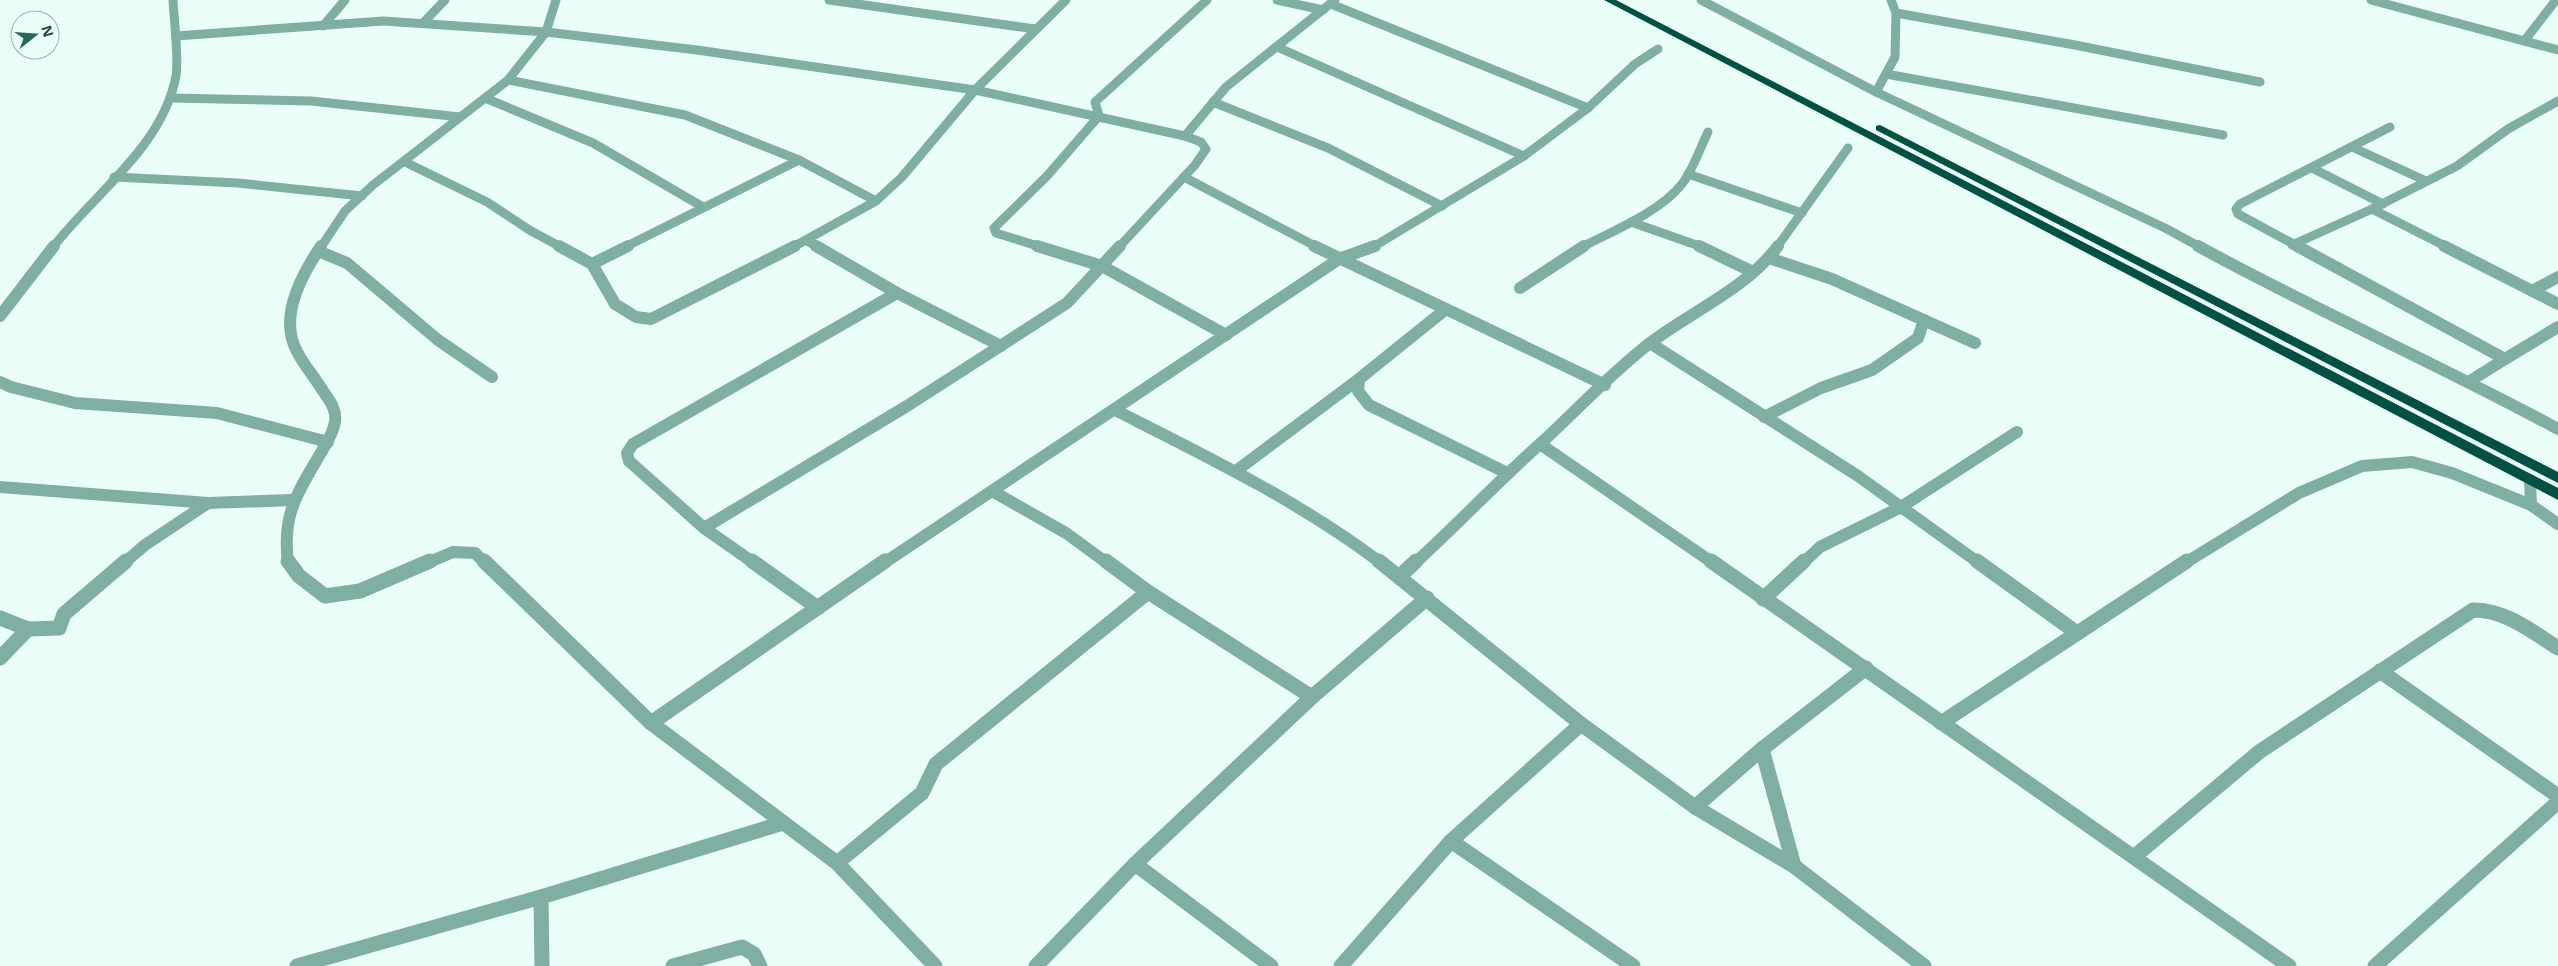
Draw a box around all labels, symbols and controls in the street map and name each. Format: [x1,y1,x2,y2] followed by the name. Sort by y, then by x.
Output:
[10,10,60,60] north arrow
[37,23,59,39] text: N

